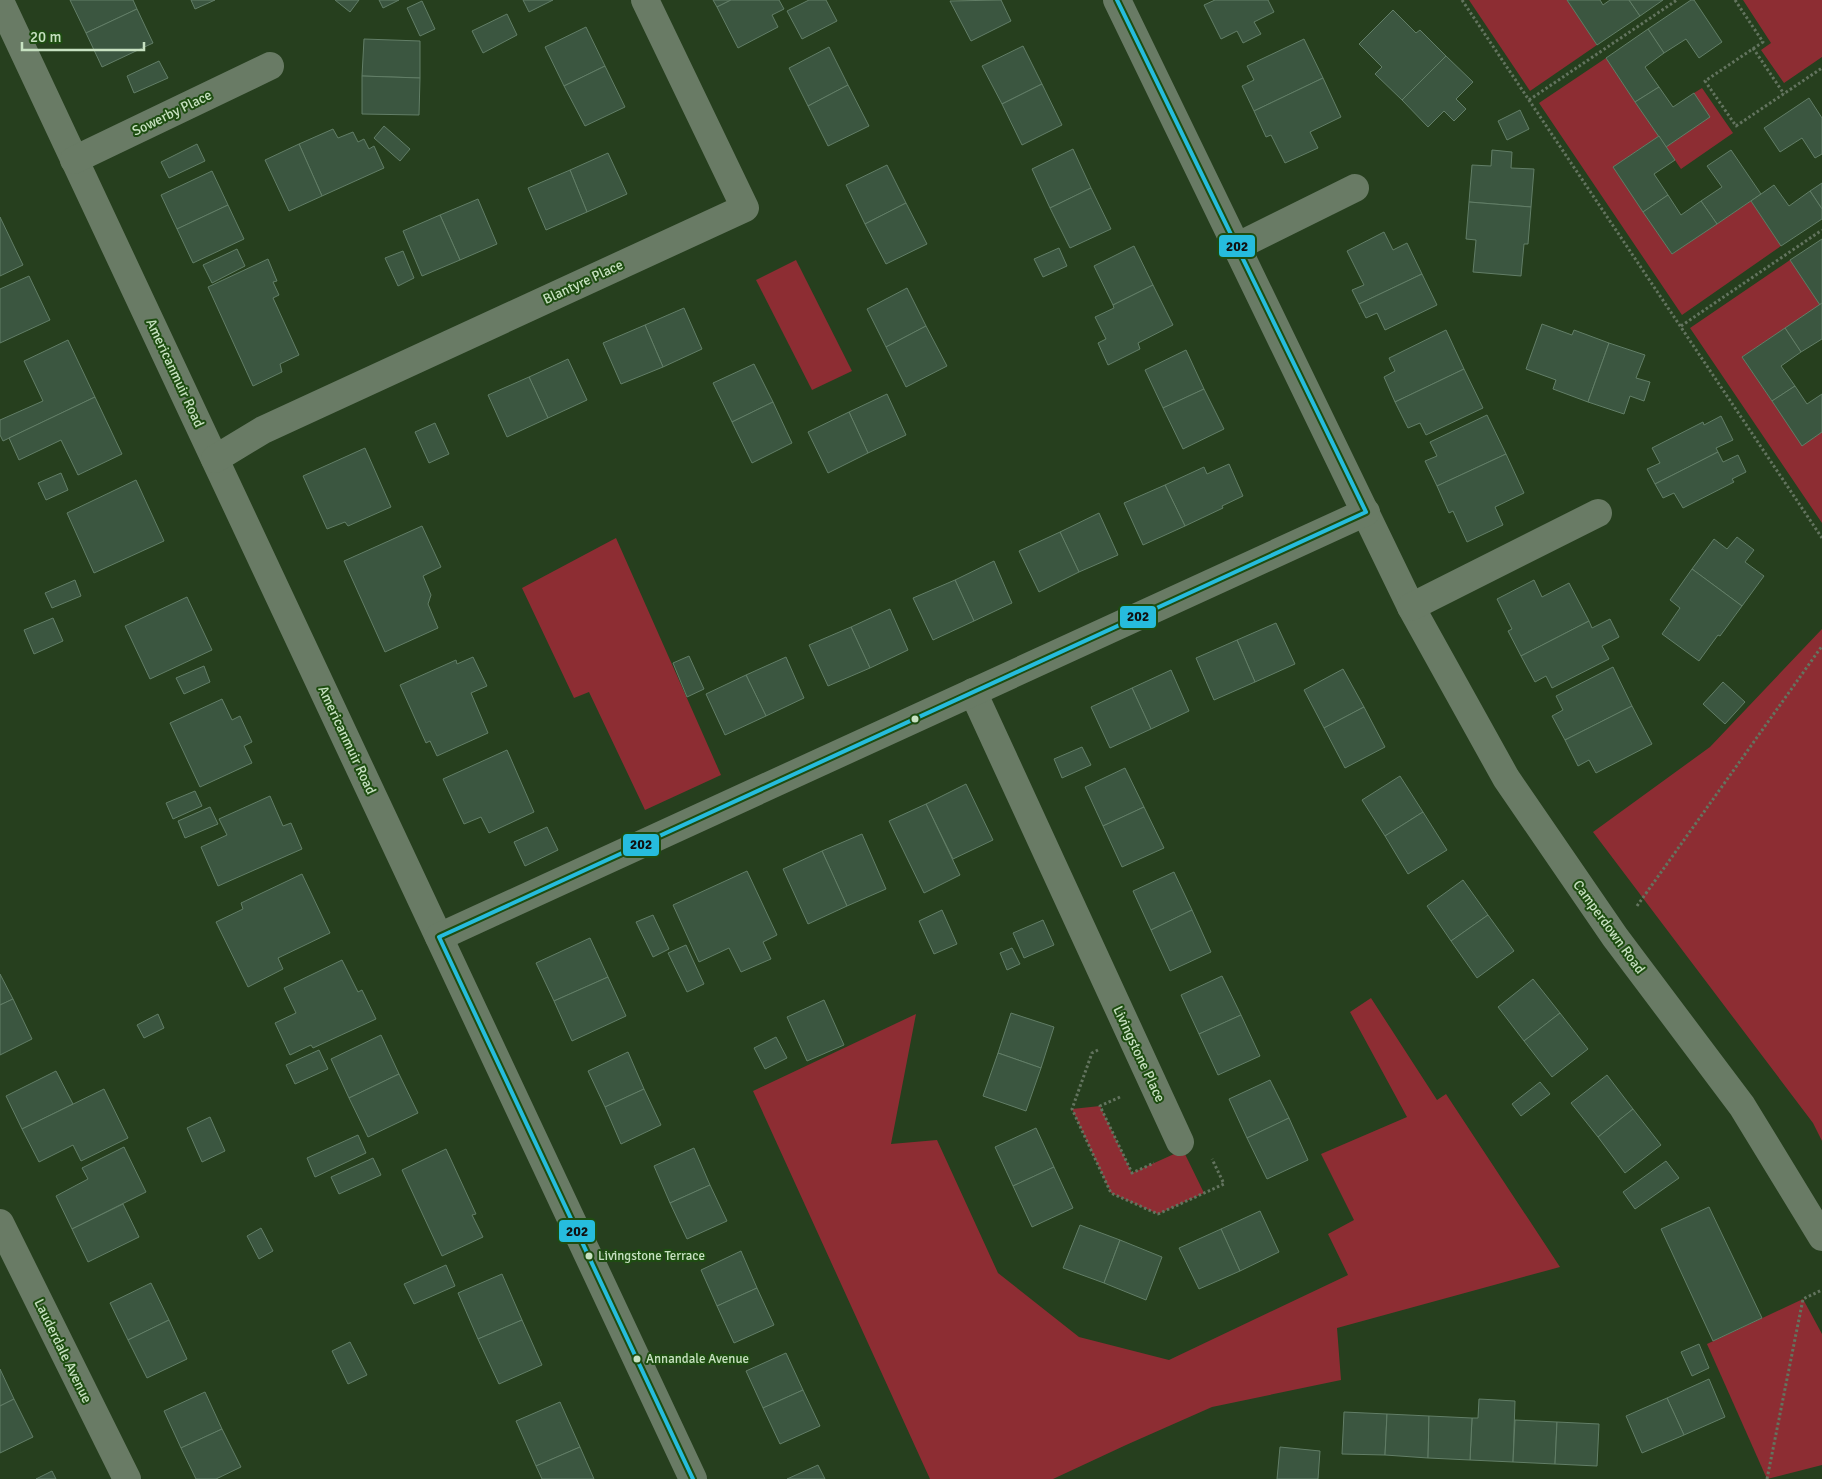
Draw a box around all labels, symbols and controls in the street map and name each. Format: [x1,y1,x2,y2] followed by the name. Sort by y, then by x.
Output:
[22,20,145,52] scale bar
[30,28,61,46] text: 20 m
[129,86,215,140] street label: Sowerby Place
[1218,234,1256,258] line badge: 202
[1226,238,1248,255] text: 202
[540,256,626,308] street label: Blantyre Place
[142,316,208,430] street label: Americanmuir Road
[1119,605,1157,629] line badge: 202
[1127,608,1149,625] text: 202
[314,683,380,797] street label: Americanmuir Road
[910,714,920,724] unlabelled marker
[622,833,660,857] line badge: 202
[630,836,652,853] text: 202
[1569,877,1649,977] street label: Camperdown Road
[1109,1003,1169,1105] street label: Livingstone Place
[558,1219,596,1243] line badge: 202
[566,1223,588,1240] text: 202
[598,1248,705,1264] place label: Livingstone Terrace
[584,1251,594,1261] marker: Livingstone Terrace
[30,1296,96,1406] street label: Lauderdale Avenue
[646,1351,749,1367] place label: Annandale Avenue
[632,1354,642,1364] marker: Annandale Avenue

